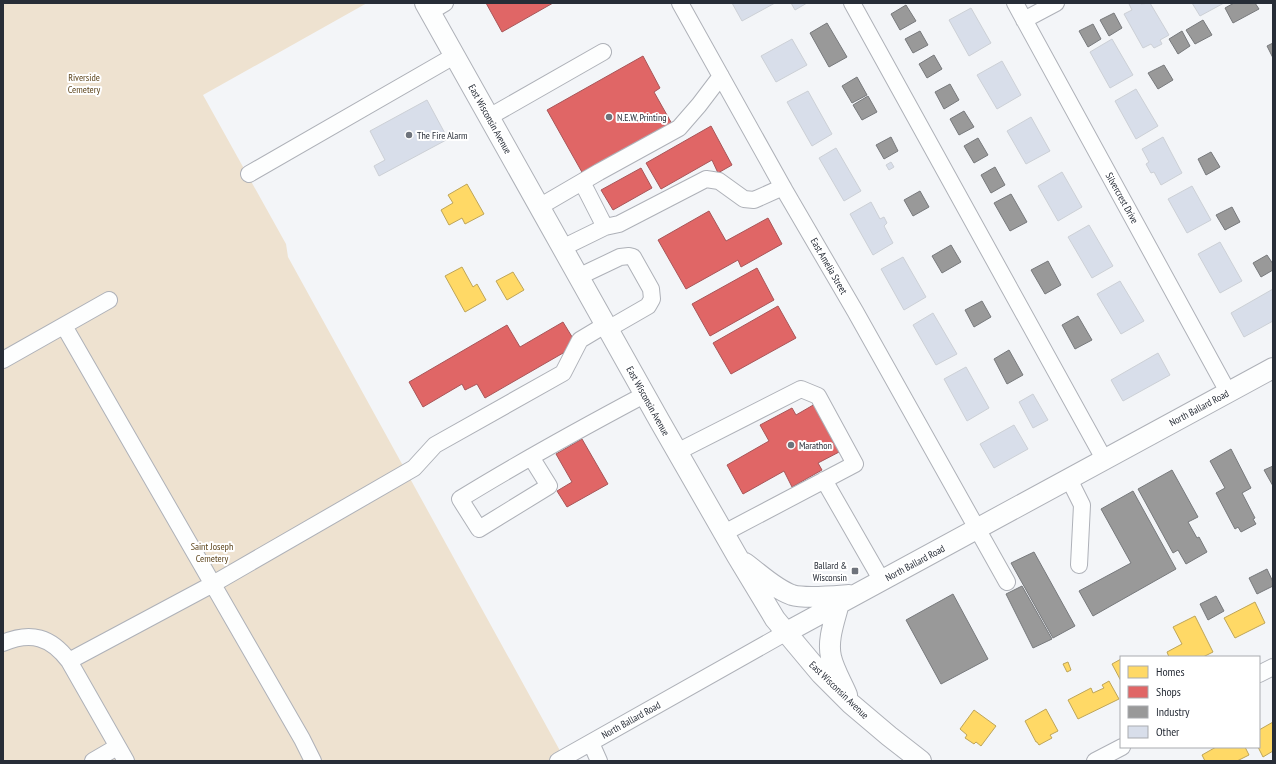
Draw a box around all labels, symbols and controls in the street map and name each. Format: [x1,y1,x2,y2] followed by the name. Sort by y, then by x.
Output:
[68,71,100,96] park label: Riverside Cemetery
[465,82,515,156] street label: East Wisconsin Avenue
[617,111,667,124] place label: N.E.W. Printing
[604,112,614,122] marker: N.E.W. Printing
[417,129,467,142] place label: The Fire Alarm
[404,130,414,140] marker: The Fire Alarm
[1103,170,1141,226] street label: Silvercrest Drive
[808,235,850,297] street label: East Amelia Street
[623,364,673,438] street label: East Wisconsin Avenue
[1167,387,1231,429] street label: North Ballard Road
[799,439,832,452] place label: Marathon
[786,440,796,450] marker: Marathon
[191,540,233,565] park label: Saint Joseph Cemetery
[883,542,947,584] street label: North Ballard Road
[813,559,847,584] place label: Ballard & Wisconsin
[850,566,860,576] marker: Ballard & Wisconsin
[1120,656,1260,748] legend
[806,658,872,722] street label: East Wisconsin Avenue
[1156,664,1184,679] text: Homes
[1156,684,1181,699] text: Shops
[599,698,663,742] street label: North Ballard Road
[1156,704,1190,719] text: Industry
[1156,724,1180,739] text: Other

